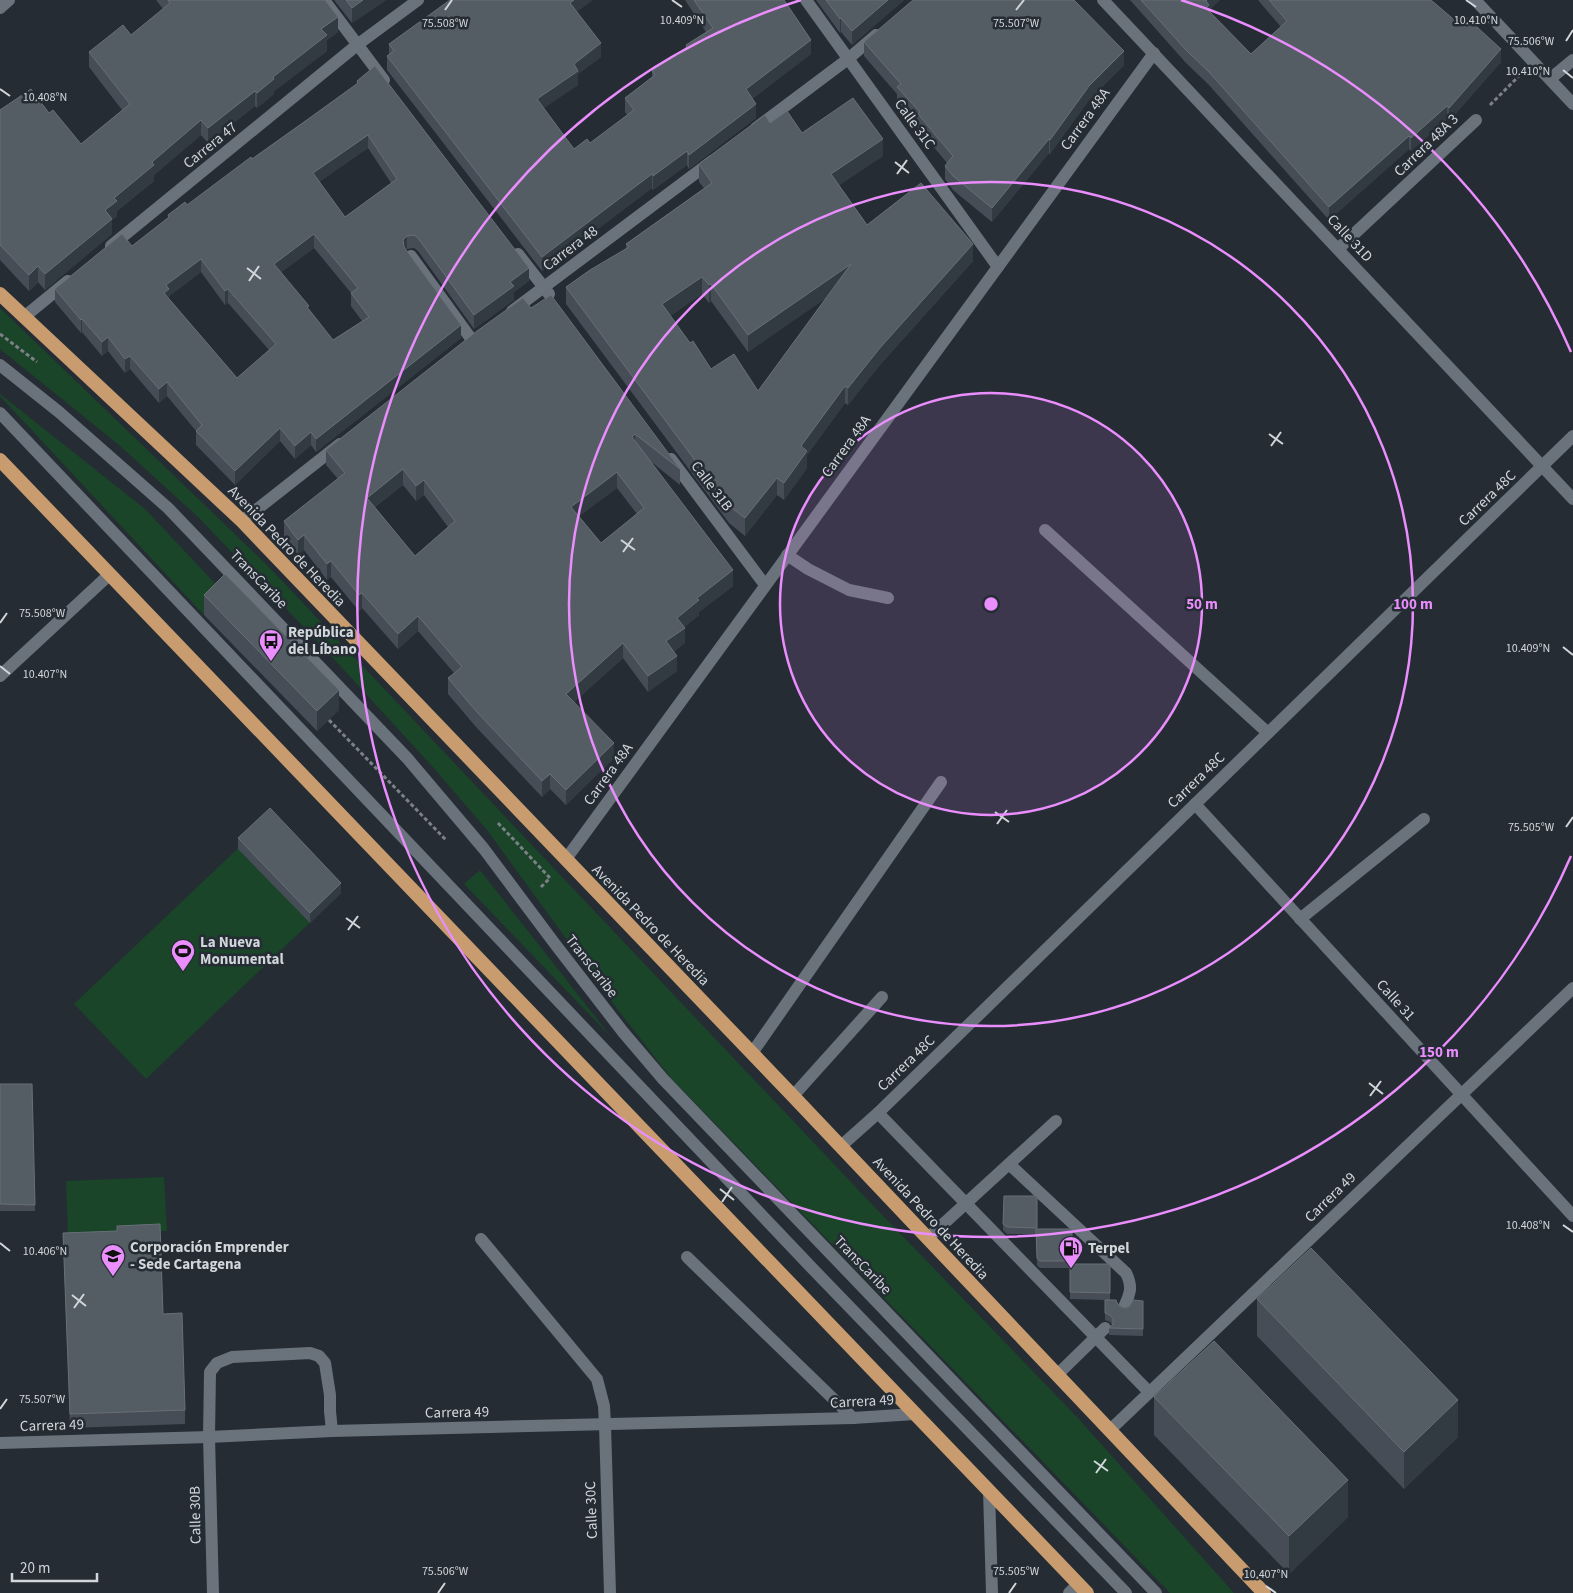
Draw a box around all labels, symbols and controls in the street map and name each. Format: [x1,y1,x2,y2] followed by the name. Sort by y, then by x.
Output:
[660,12,704,29] text: 10.409°N
[1454,12,1498,29] text: 10.410°N
[422,15,469,32] text: 75.508°W
[993,15,1040,32] text: 75.507°W
[1508,33,1555,50] text: 75.506°W
[1506,63,1550,80] text: 10.410°N
[1056,83,1116,155] street label: Carrera 48A
[23,89,67,106] text: 10.408°N
[889,95,940,154] street label: Calle 31C
[1389,109,1463,182] street label: Carrera 48A 3
[179,117,242,174] street label: Carrera 47
[1322,210,1377,267] street label: Calle 31D
[538,221,602,276] street label: Carrera 48
[817,410,877,482] street label: Carrera 48A
[686,457,738,516] street label: Calle 31B
[1454,465,1521,531] street label: Carrera 48C
[223,481,350,612] street label: Avenida Pedro de Heredia
[225,545,292,614] street label: TransCaribe
[1186,594,1218,615] text: 50 m
[1393,594,1433,615] text: 100 m
[982,595,1000,613] centre of rings
[19,605,66,622] text: 75.508°W
[288,622,357,660] place label: República del Líbano
[258,628,284,662] bus stop icon: República del Líbano
[1506,640,1550,657] text: 10.409°N
[23,666,67,683] text: 10.407°N
[579,738,639,810] street label: Carrera 48A
[1163,747,1230,813] street label: Carrera 48C
[1508,819,1555,836] text: 75.505°W
[587,860,714,991] street label: Avenida Pedro de Heredia
[560,930,623,1002] street label: TransCaribe
[200,932,284,970] place label: La Nueva Monumental
[170,938,196,972] sports icon: La Nueva Monumental
[1371,975,1420,1026] street label: Calle 31
[873,1030,940,1096] street label: Carrera 48C
[1419,1042,1459,1063] text: 150 m
[868,1152,993,1285] street label: Avenida Pedro de Heredia
[1300,1168,1361,1227] street label: Carrera 49
[1506,1217,1550,1234] text: 10.408°N
[829,1231,896,1300] street label: TransCaribe
[1058,1235,1084,1269] fuel station icon: Terpel
[130,1237,289,1275] place label: Corporación Emprender - Sede Cartagena
[1088,1238,1130,1259] place label: Terpel
[23,1243,67,1260] text: 10.406°N
[100,1243,126,1277] school or university icon: Corporación Emprender - Sede Cartagena
[829,1389,895,1414] street label: Carrera 49
[19,1391,66,1408] text: 75.507°W
[425,1401,489,1424] street label: Carrera 49
[20,1414,84,1437] street label: Carrera 49
[580,1480,603,1539] street label: Calle 30C
[184,1486,207,1544] street label: Calle 30B
[12,1550,98,1582] scale bar
[20,1558,50,1579] text: 20 m
[422,1563,469,1580] text: 75.506°W
[993,1563,1040,1580] text: 75.505°W
[1244,1566,1288,1583] text: 10.407°N

